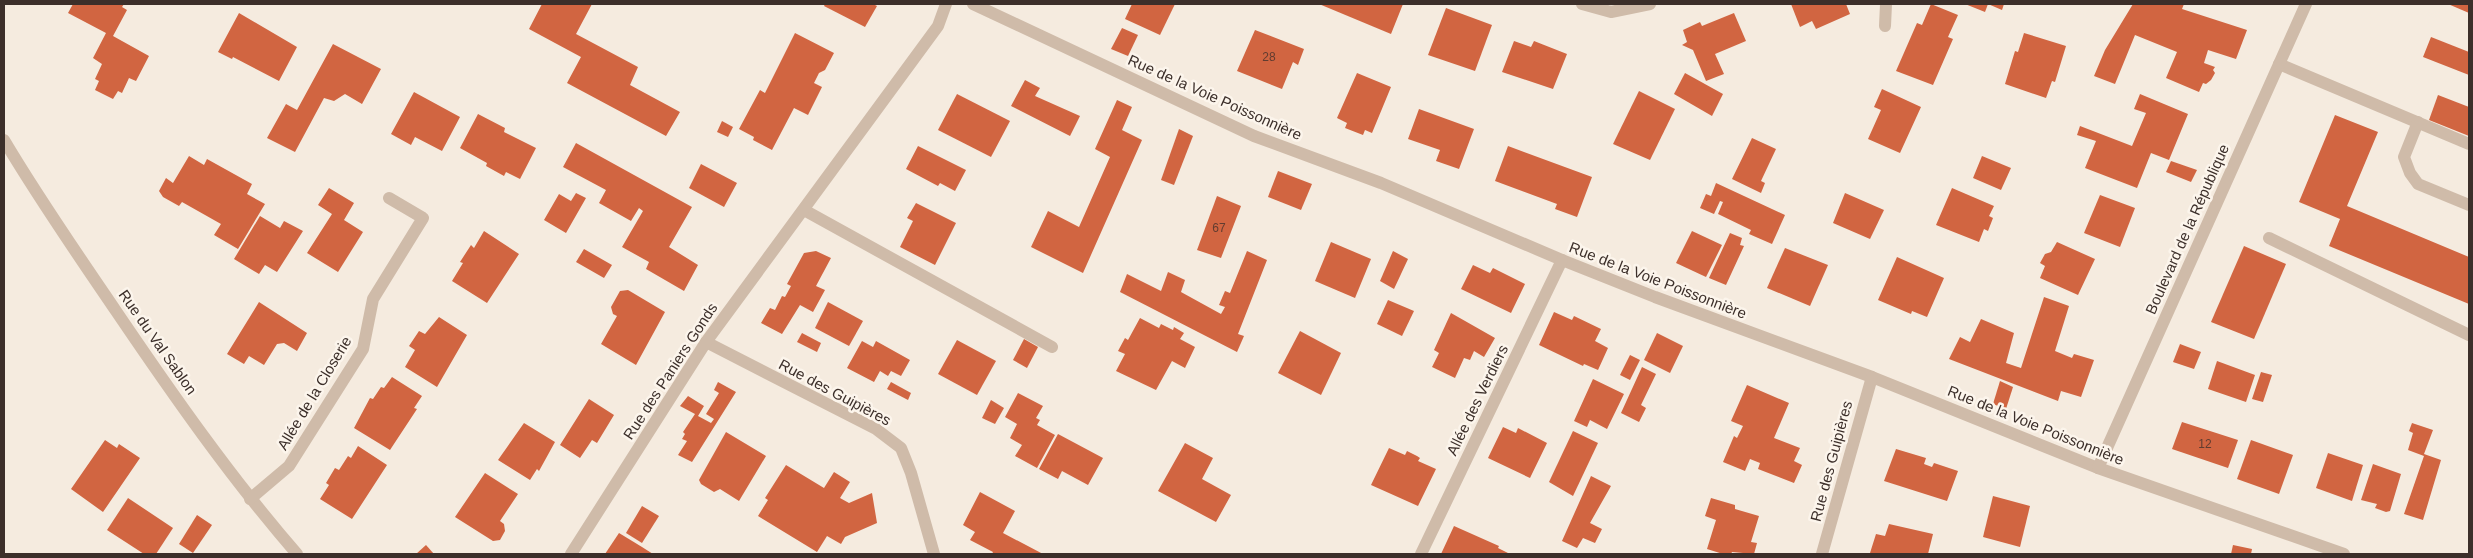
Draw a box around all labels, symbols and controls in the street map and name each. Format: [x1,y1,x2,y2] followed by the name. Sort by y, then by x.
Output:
[1262,50,1276,64] house number: 28
[1125,51,1305,143] street label: Rue de la Voie Poissonnière
[2142,141,2232,317] street label: Boulevard de la République
[1212,221,1226,235] house number: 67
[1567,238,1749,322] street label: Rue de la Voie Poissonnière
[115,286,201,398] street label: Rue du Val Sablon
[620,300,720,442] street label: Rue des Paniers Gonds
[273,333,355,453] street label: Allée de la Closerie
[1443,342,1511,458] street label: Allée des Verdiers
[776,355,894,429] street label: Rue des Guipières
[1945,382,2127,468] street label: Rue de la Voie Poissonnière
[1807,399,1855,523] street label: Rue des Guipières
[2198,437,2212,451] house number: 12

